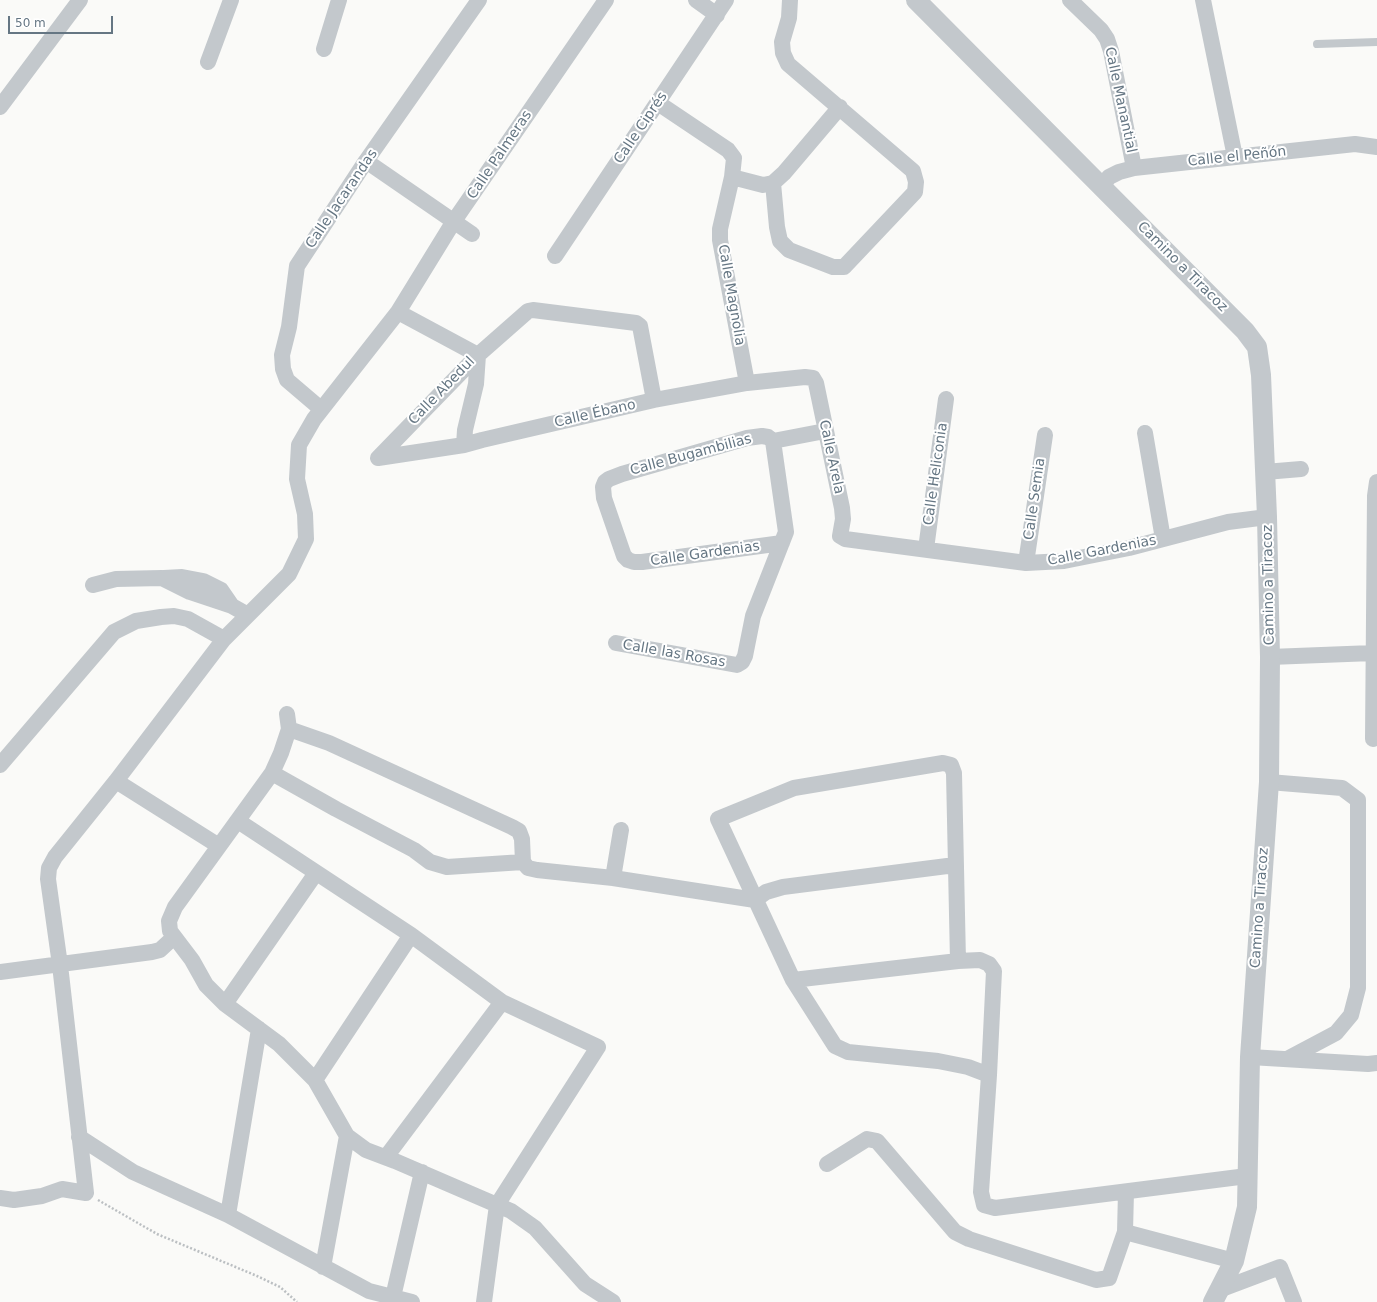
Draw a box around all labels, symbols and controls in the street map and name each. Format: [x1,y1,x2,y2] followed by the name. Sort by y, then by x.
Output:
[10,8,115,34] scale bar
[15,16,46,30] text: 50 m
[1101,45,1139,155] street label: Calle Manantial
[611,89,671,167] street label: Calle Ciprés
[464,107,536,203] street label: Calle Palmeras
[1187,143,1287,171] street label: Calle el Peñón
[303,146,381,252] street label: Calle Jacarandas
[1133,218,1231,316] street label: Camino a Tiracoz
[714,243,748,347] street label: Calle Magnolia
[405,354,479,428] street label: Calle Abedul
[553,396,637,432] street label: Calle Ébano
[815,418,847,496] street label: Calle Arela
[920,421,952,527] street label: Calle Heliconia
[628,431,754,479] street label: Calle Bugambilias
[1021,457,1049,541] street label: Calle Semia
[1260,524,1278,646] street label: Camino a Tiracoz
[1046,532,1158,570] street label: Calle Gardenias
[649,538,761,570] street label: Calle Gardenias
[621,637,727,671] street label: Calle las Rosas
[1247,847,1273,969] street label: Camino a Tiracoz

